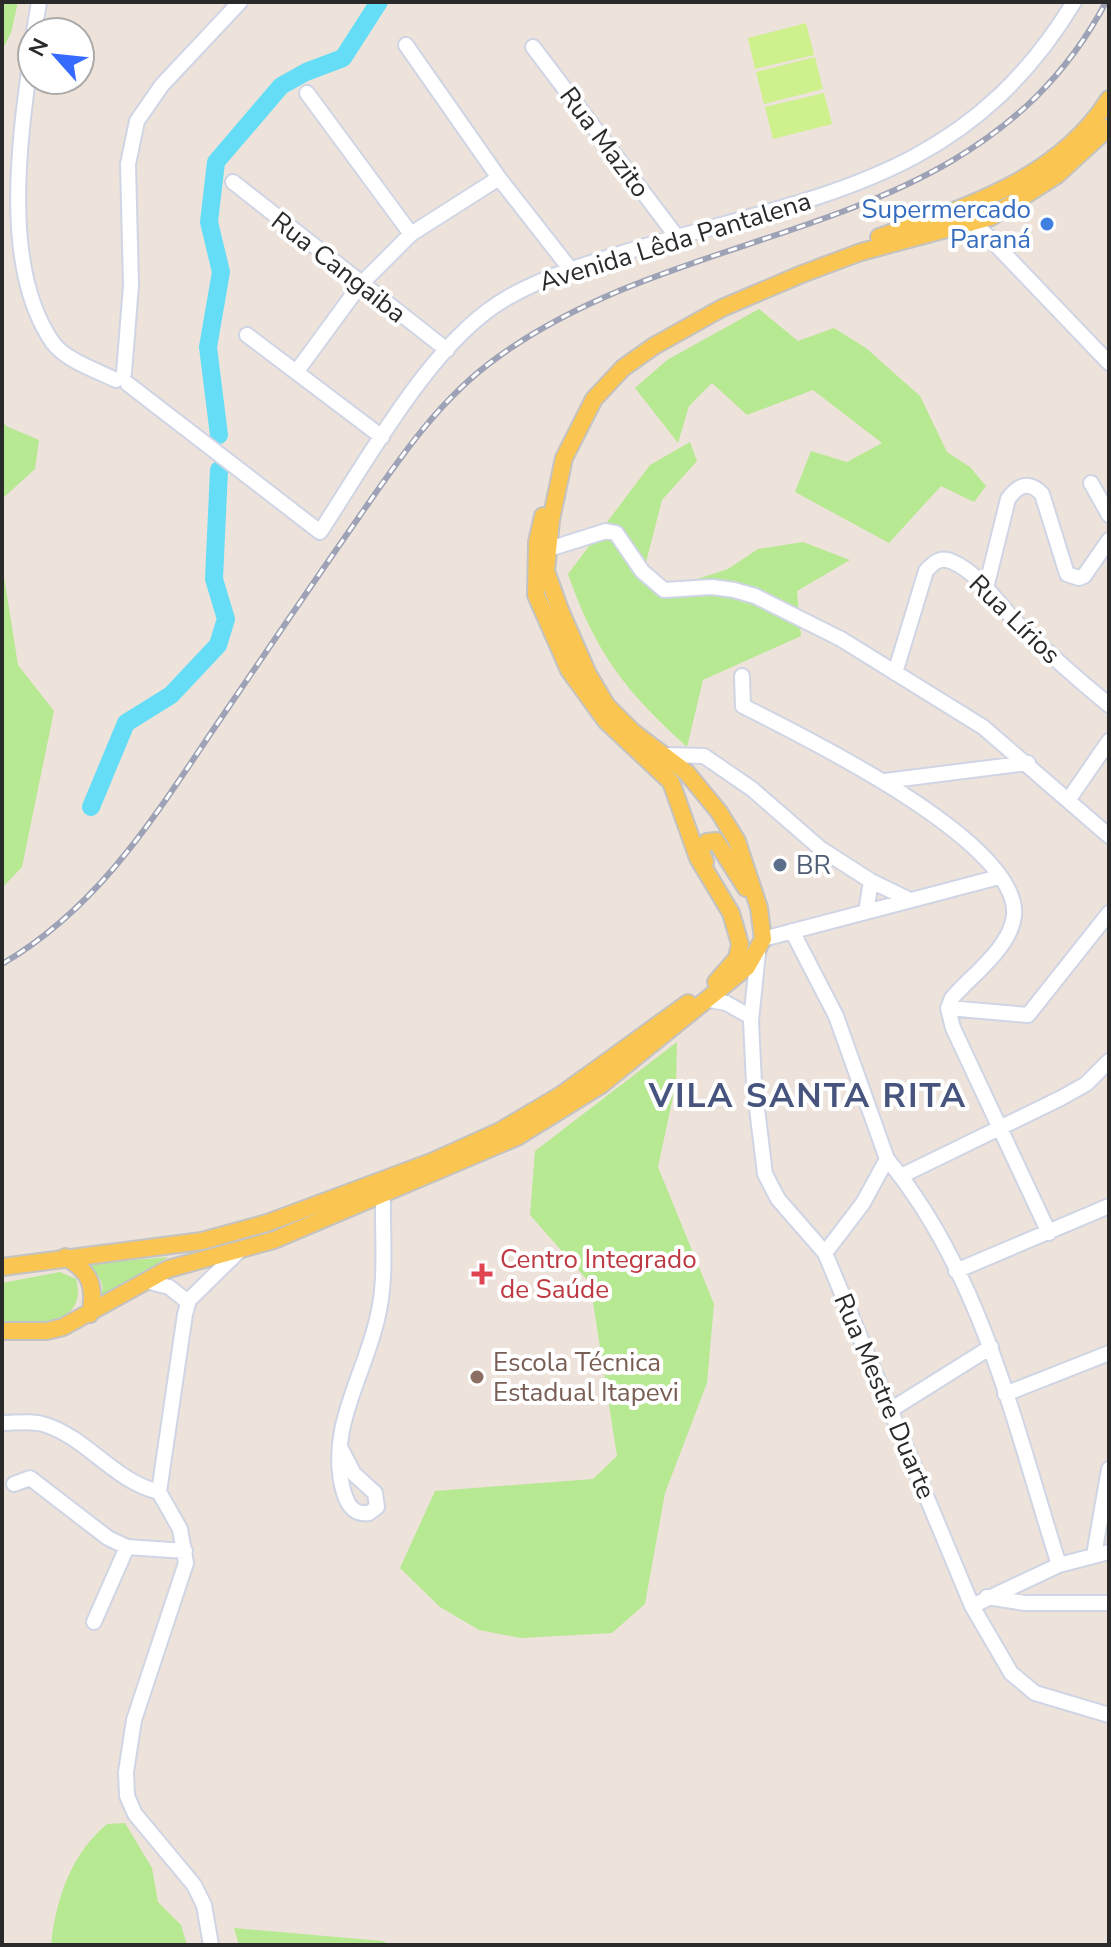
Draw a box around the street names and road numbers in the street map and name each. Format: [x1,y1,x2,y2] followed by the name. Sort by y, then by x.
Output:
[552,80,658,205] street label: Rua Mazito
[535,183,815,299] street label: Avenida Lêda Pantalena
[264,204,413,331] street label: Rua Cangaiba
[961,567,1068,672] street label: Rua Lírios
[825,1288,944,1504] street label: Rua Mestre Duarte

